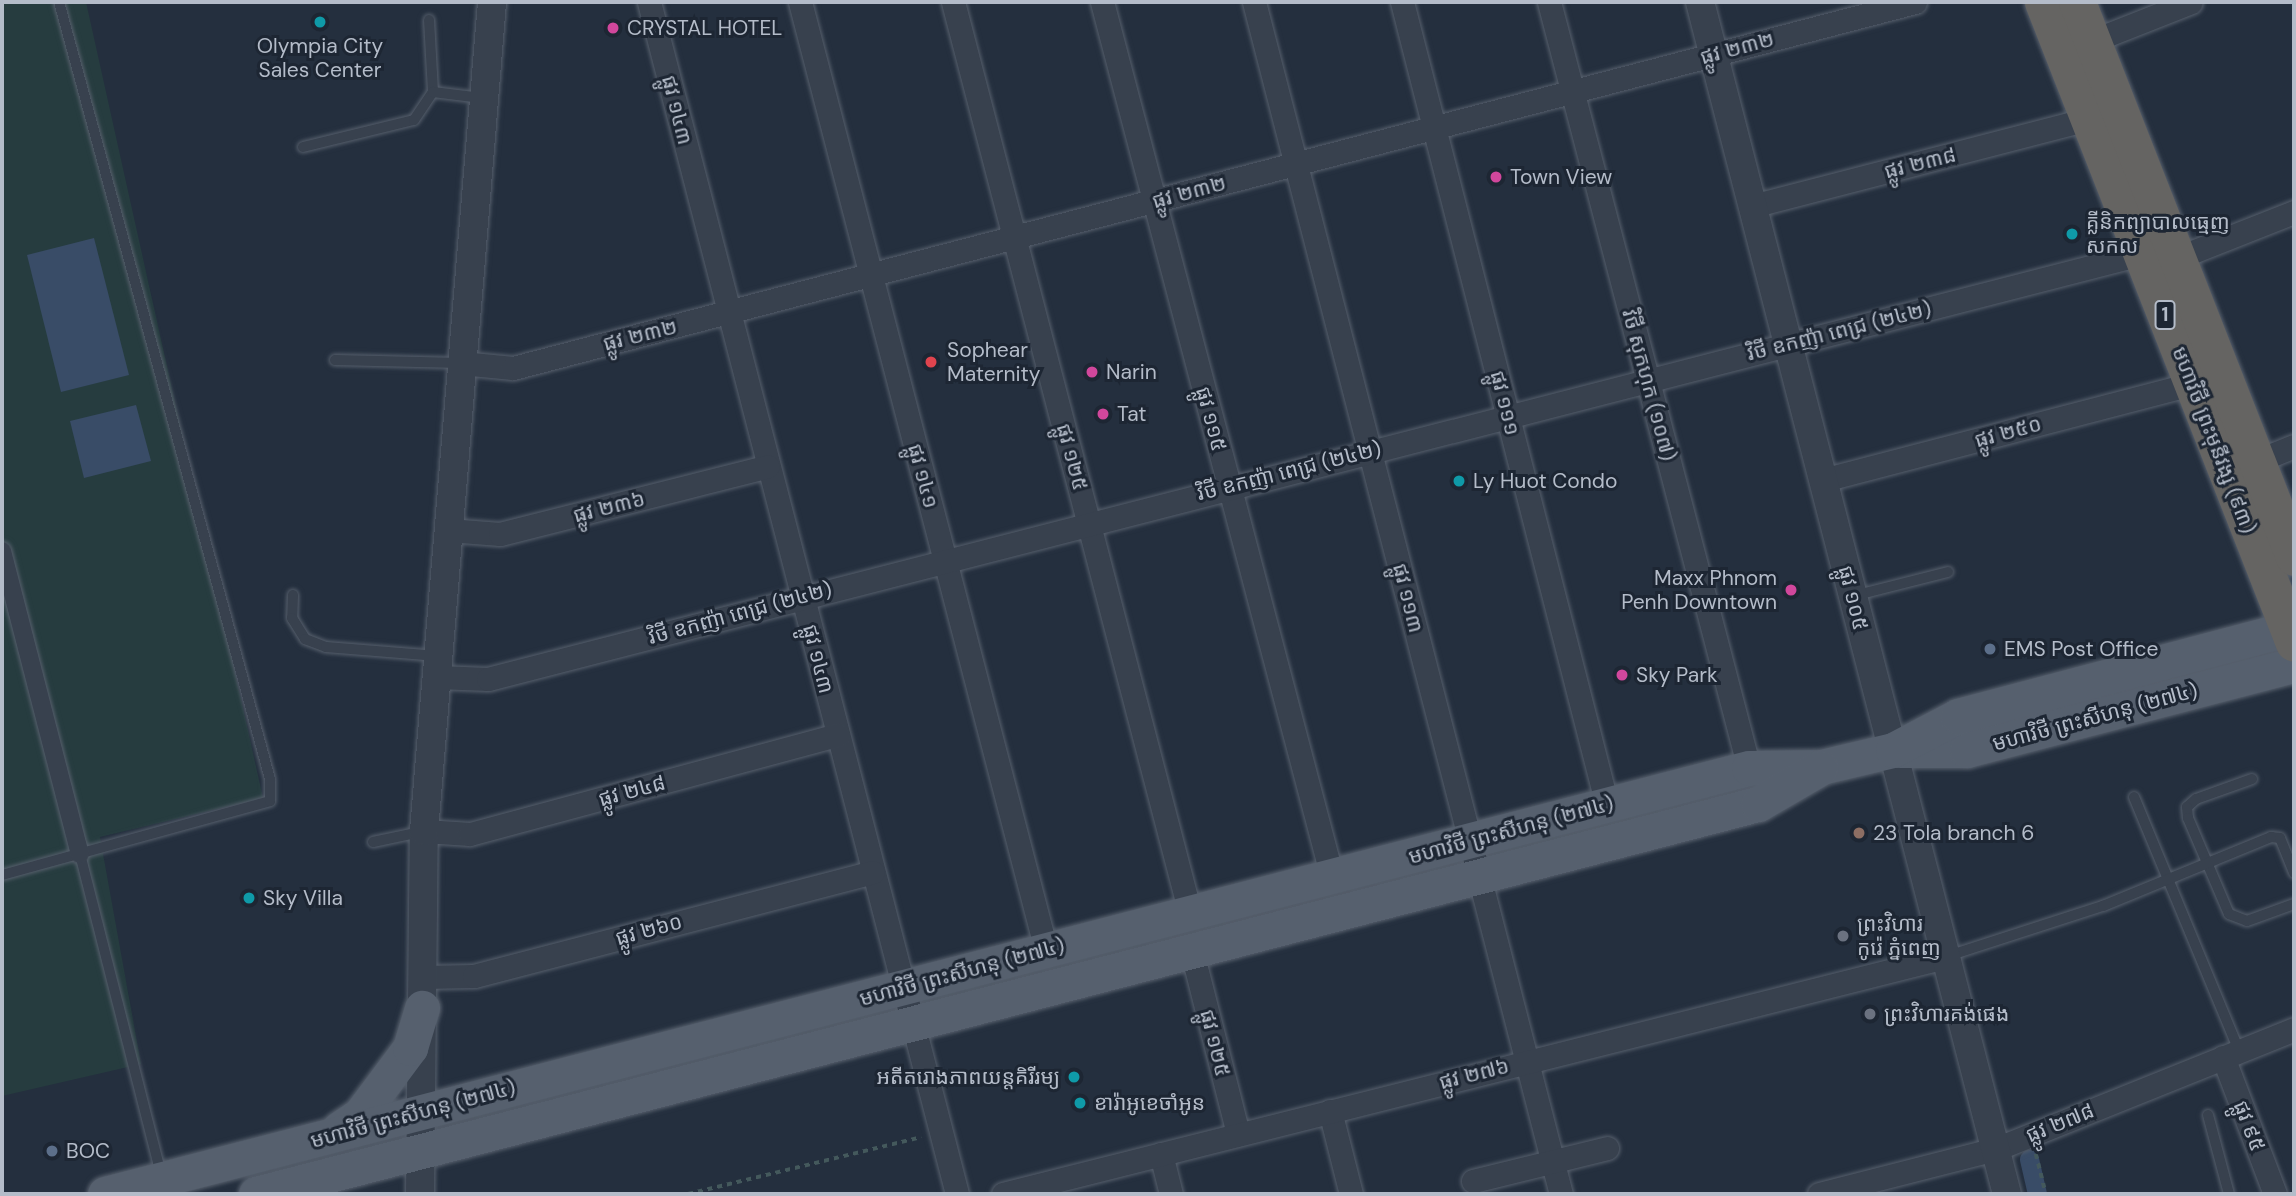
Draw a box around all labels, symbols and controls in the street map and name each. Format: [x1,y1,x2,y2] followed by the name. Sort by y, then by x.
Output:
[312,14,328,30] marker: Olympia City Sales Center
[627,15,782,41] place label: CRYSTAL HOTEL
[605,20,621,36] marker: CRYSTAL HOTEL
[1697,26,1777,70] street label: ផ្លូវ ២៣២
[257,33,383,83] place label: Olympia City Sales Center
[656,73,698,147] street label: ផ្លូវ ១៤៣
[1882,142,1958,184] street label: ផ្លូវ ២៣៨
[1510,164,1612,190] place label: Town View
[1488,169,1504,185] marker: Town View
[1149,170,1229,214] street label: ផ្លូវ ២៣២
[2086,209,2230,259] place label: គ្លីនិកព្យាបាលធ្មេញ សកល
[2064,226,2080,242] marker: គ្លីនិកព្យាបាលធ្មេញ សកល
[1744,296,1934,366] street label: វិថី ឧកញ៉ា ពេជ្រ (២៤២)
[2154,300,2176,330] road number: 1
[1617,307,1681,463] street label: វិថី សុកហុក (១០៧)
[600,314,680,356] street label: ផ្លូវ ២៣២
[947,337,1040,387] place label: Sophear Maternity
[2167,343,2261,537] street label: មហាវិថី ព្រះមុនីវង្ស (៩៣)
[921,352,941,372] marker: Sophear Maternity
[1106,359,1157,385] place label: Narin
[1084,364,1100,380] marker: Narin
[1485,368,1525,438] street label: ផ្លូវ ១១១
[1190,384,1232,454] street label: ផ្លូវ ១១៥
[1117,401,1147,427] place label: Tat
[1095,406,1111,422] marker: Tat
[1972,411,2044,453] street label: ផ្លូវ ២៥០
[1051,421,1093,493] street label: ផ្លូវ ១២៥
[1194,436,1384,506] street label: វិថី ឧកញ៉ា ពេជ្រ (២៤២)
[902,441,944,511] street label: ផ្លូវ ១៤១
[1473,468,1617,494] place label: Ly Huot Condo
[1451,473,1467,489] marker: Ly Huot Condo
[571,486,647,528] street label: ផ្លូវ ២៣៦
[1387,561,1429,635] street label: ផ្លូវ ១១៣
[1833,563,1873,633] street label: ផ្លូវ ១០៥
[1621,565,1777,615] place label: Maxx Phnom Penh Downtown
[645,576,835,650] street label: វិថី ឧកញ៉ា ពេជ្រ (២៤២)
[1783,582,1799,598] marker: Maxx Phnom Penh Downtown
[797,622,839,696] street label: ផ្លូវ ១៤៣
[2004,636,2158,662] place label: EMS Post Office
[1982,641,1998,657] marker: EMS Post Office
[1636,662,1718,688] place label: Sky Park
[1614,667,1630,683] marker: Sky Park
[1990,677,2200,757] street label: មហាវិថី ព្រះសីហនុ (២៧៤)
[596,770,668,812] street label: ផ្លូវ ២៤៨
[1406,790,1616,870] street label: មហាវិថី ព្រះសីហនុ (២៧៤)
[1873,820,2034,846] place label: 23 Tola branch 6
[1851,825,1867,841] marker: 23 Tola branch 6
[263,885,343,911] place label: Sky Villa
[241,890,257,906] marker: Sky Villa
[613,909,685,951] street label: ផ្លូវ ២៦០
[1857,911,1941,961] place label: ព្រះវិហារ កូរ៉េ ភ្នំពេញ
[1835,928,1851,944] marker: ព្រះវិហារ កូរ៉េ ភ្នំពេញ
[857,932,1067,1012] street label: មហាវិថី ព្រះសីហនុ (២៧៤)
[1884,1001,2009,1027] place label: ព្រះវិហារគង់ផេង
[1862,1006,1878,1022] marker: ព្រះវិហារគង់ផេង
[1195,1007,1235,1079] street label: ផ្លូវ ១២៥
[1436,1053,1512,1095] street label: ផ្លូវ ២៧៦
[877,1064,1060,1090] place label: អតីតរោងភាពយន្តគិរីរម្យ
[1066,1069,1082,1085] marker: អតីតរោងភាពយន្តគិរីរម្យ
[308,1074,518,1154] street label: មហាវិថី ព្រះសីហនុ (២៧៤)
[1094,1090,1205,1116] place label: ខារ៉ាអូខេចាំអូន
[1072,1095,1088,1111] marker: ខារ៉ាអូខេចាំអូន
[2228,1097,2270,1155] street label: ផ្លូវ ៩៥
[2022,1098,2098,1148] street label: ផ្លូវ ២៧៨
[66,1138,110,1164] place label: BOC
[44,1143,60,1159] marker: BOC

